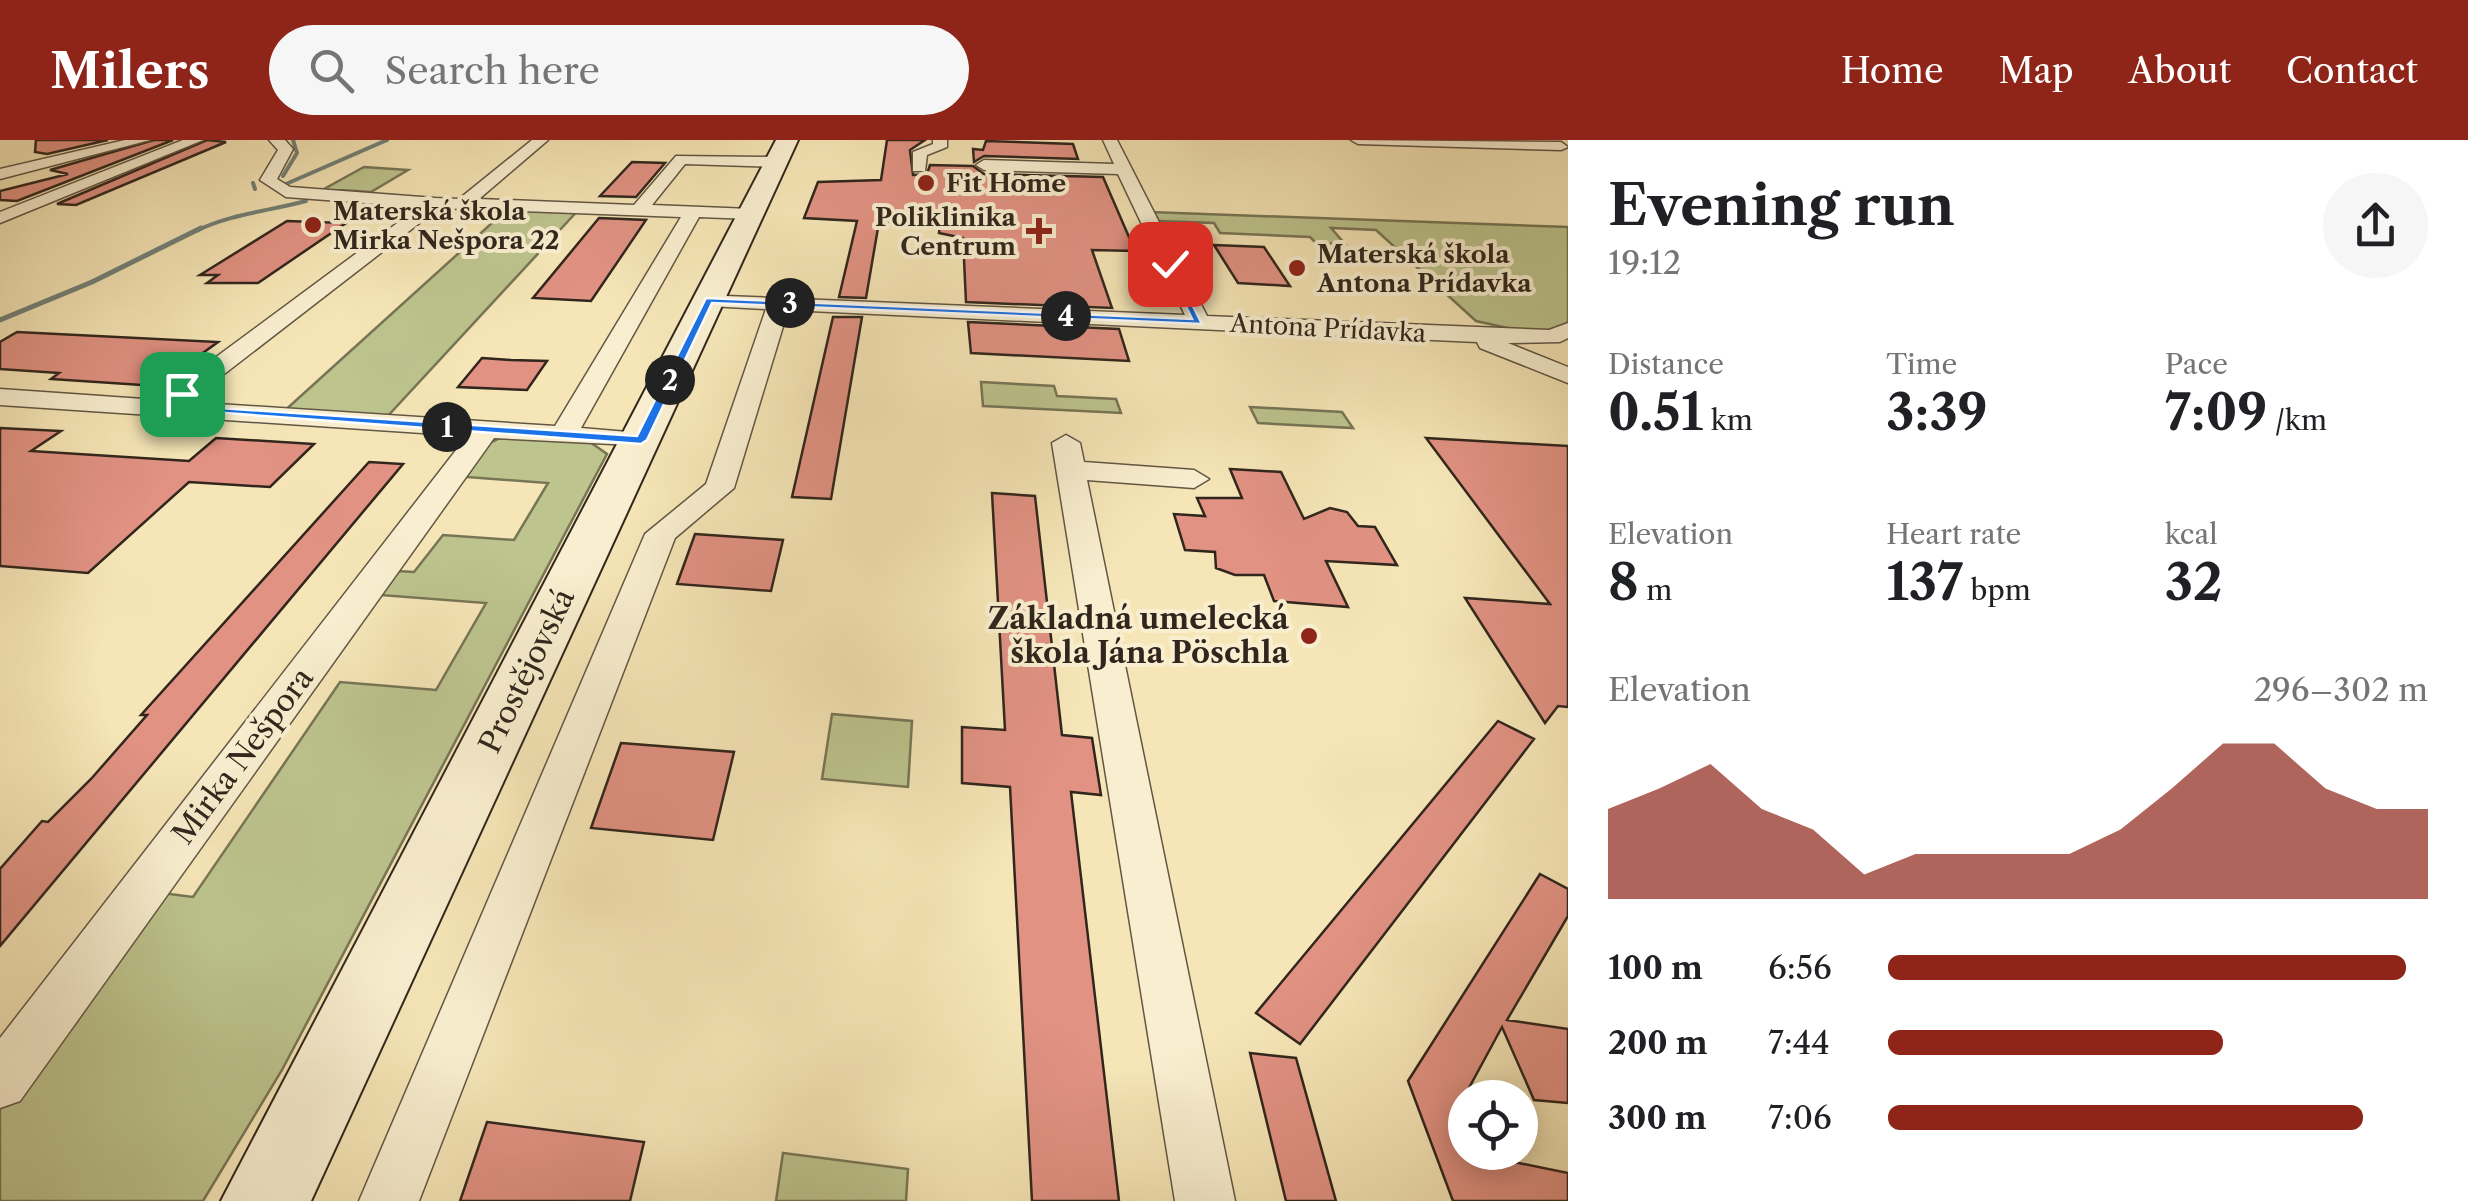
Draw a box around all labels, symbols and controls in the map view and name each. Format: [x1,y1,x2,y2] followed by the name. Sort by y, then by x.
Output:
[269,25,969,115] search box
[50,41,209,100] text: Milers
[304,43,359,98] icon: search
[384,47,600,94] text: Search here
[1841,49,1943,92] text: Home
[1998,49,2074,92] text: Map
[2129,49,2231,92] text: About
[2286,49,2418,92] text: Contact
[946,168,1066,199] place label: Fit Home
[915,172,937,194] marker: Fit Home
[1608,172,1955,239] text: Evening run
[2323,173,2428,278] button: share
[333,196,560,256] place label: Materská škola Mirka Nešpora 22
[875,202,1017,262] place label: Poliklinika Centrum
[302,214,324,236] marker: Materská škola Mirka Nešpora 22
[1026,218,1052,244] marker: Poliklinika Centrum
[1128,222,1213,307] pin
[1143,237,1198,292] icon: check
[1316,239,1532,299] place label: Materská škola Antona Prídavka
[1608,243,1681,282] text: 19:12
[1286,257,1308,279] marker: Materská škola Antona Prídavka
[765,278,815,328] pin: 3
[782,286,798,320] text: 3
[1041,291,1091,341] pin: 4
[1058,299,1074,333] text: 4
[1228,308,1428,349] street label: Antona Prídavka
[1608,347,1724,381] text: Distance
[1886,347,1957,381] text: Time
[2165,347,2228,381] text: Pace
[140,352,225,437] pin
[645,355,695,405] pin: 2
[662,363,678,397] text: 2
[155,367,210,422] icon: arrive
[1608,381,1703,443] text: 0.51
[1886,381,1988,443] text: 3:39
[2165,381,2267,443] text: 7:09
[422,402,472,452] pin: 1
[1703,403,1753,437] text: km
[2267,403,2327,437] text: /km
[441,410,453,444] text: 1
[1608,517,1733,551] text: Elevation
[1886,517,2021,551] text: Heart rate
[2165,517,2218,551] text: kcal
[1608,551,1639,613] text: 8
[1886,551,1963,613] text: 137
[2165,551,2222,613] text: 32
[1639,573,1672,607] text: m
[1963,573,2031,607] text: bpm
[471,583,582,759] street label: Prostějovská
[988,600,1290,671] place label: Základná umelecká škola Jána Pöschla
[1298,625,1320,647] marker: Základná umelecká škola Jána Pöschla
[164,660,321,851] street label: Mirka Nešpora
[1608,670,1751,709] text: Elevation
[2254,670,2428,709] text: 296–302 m
[1608,948,1703,987] text: 100 m
[1768,948,1832,987] text: 6:56
[1608,1023,1708,1062] text: 200 m
[1768,1023,1830,1062] text: 7:44
[1448,1080,1538,1170] map controls
[1448,1080,1538,1170] button: locate
[1608,1098,1707,1137] text: 300 m
[1768,1098,1832,1137] text: 7:06

